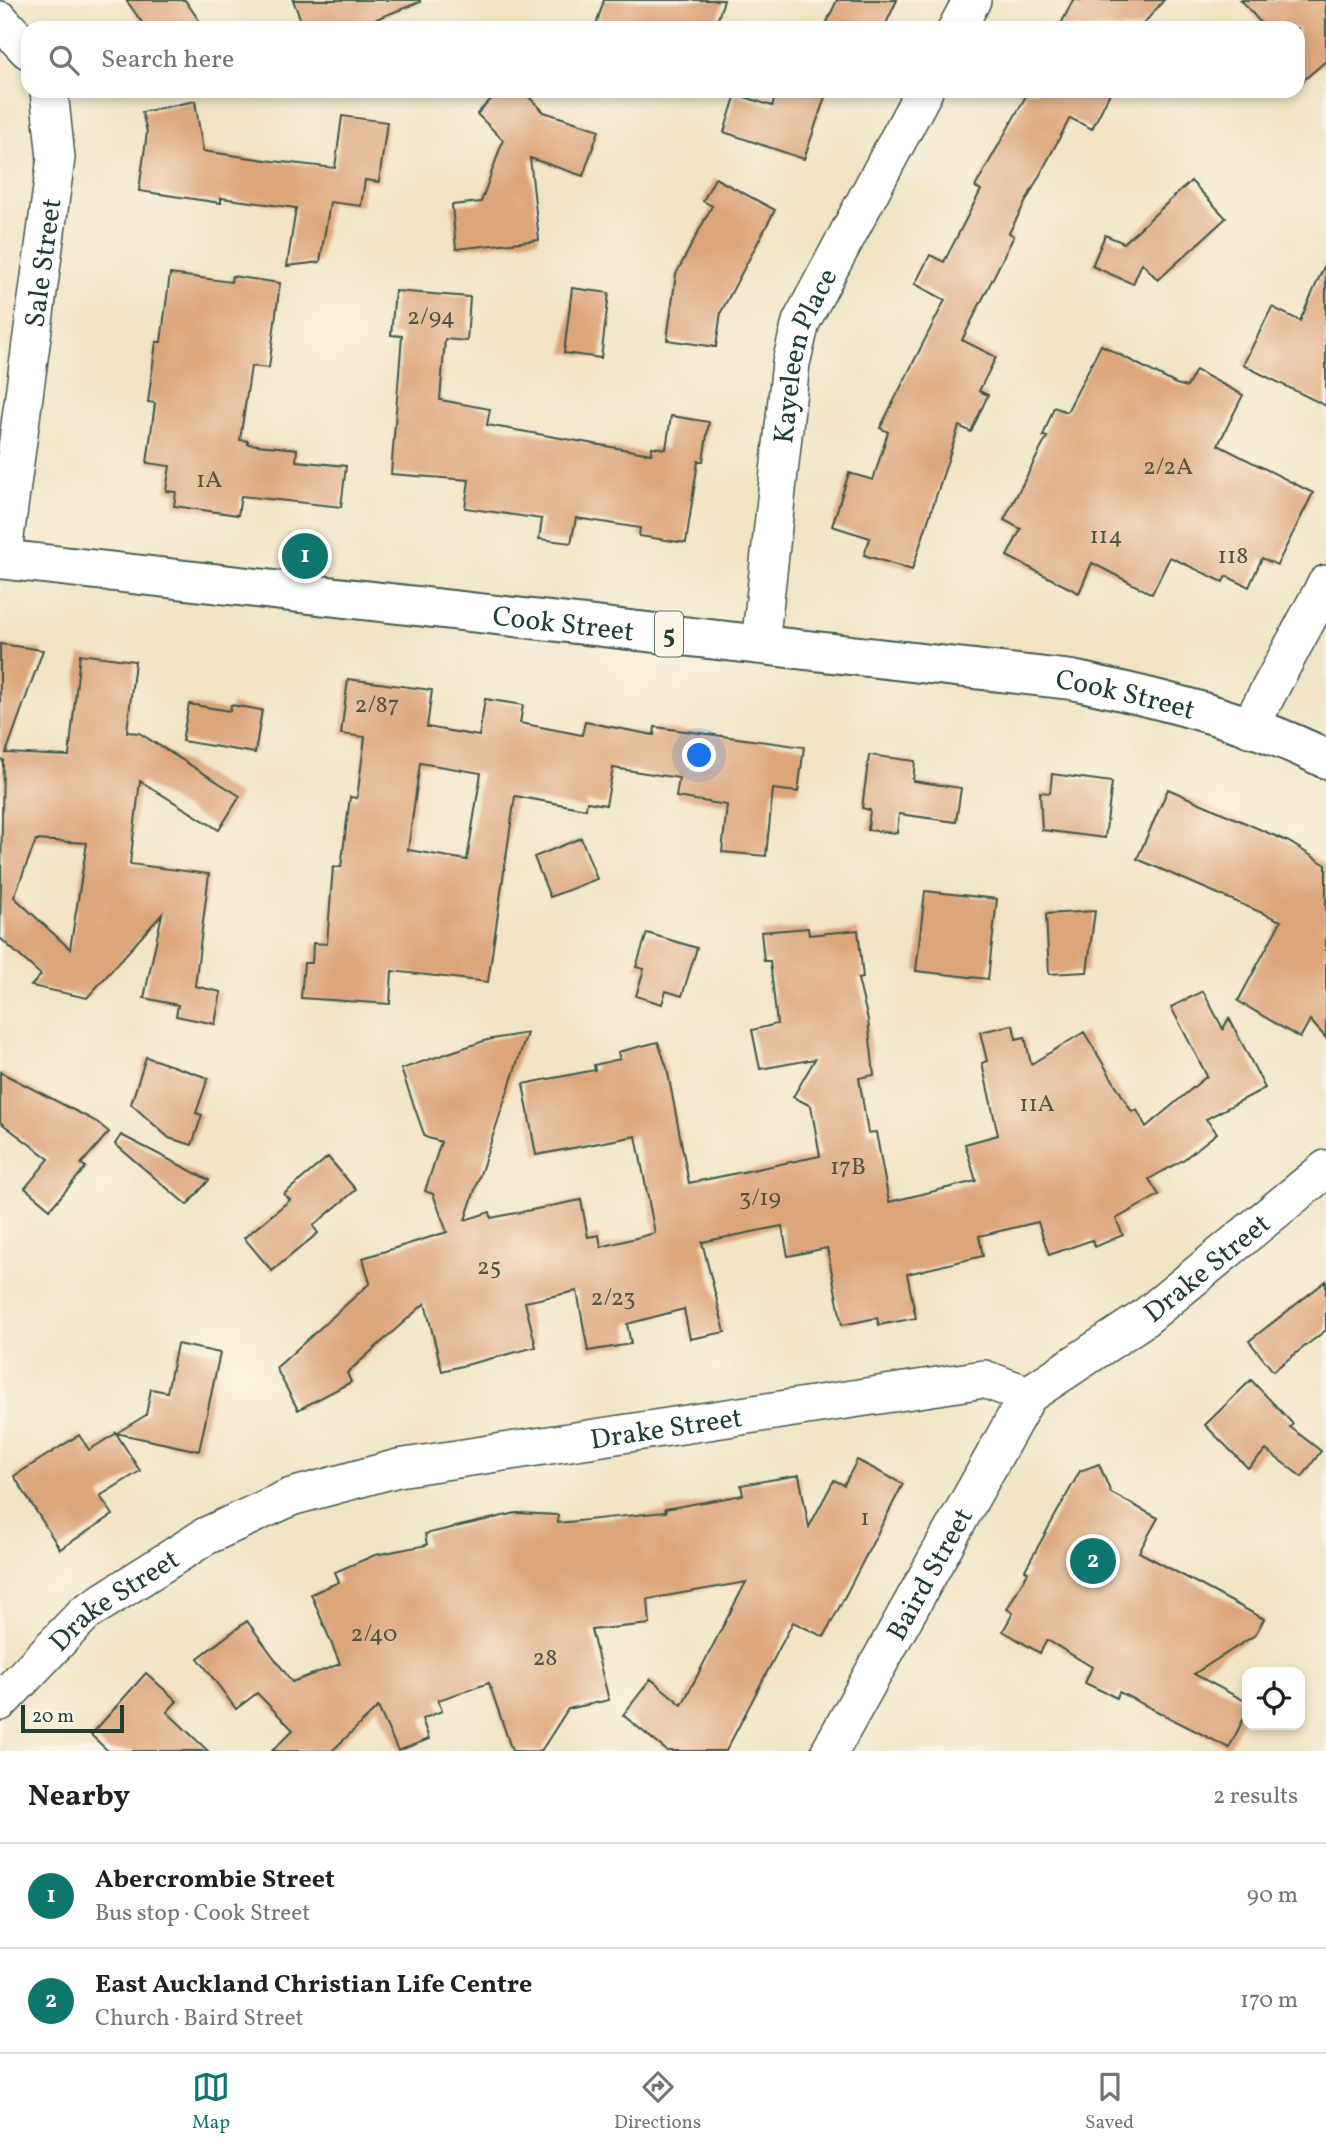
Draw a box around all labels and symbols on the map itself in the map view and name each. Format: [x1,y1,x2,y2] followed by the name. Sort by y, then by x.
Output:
[16,196,72,330] street label: Sale Street
[765,262,848,446] street label: Kayeleen Place
[407,301,455,335] house number: 2/94
[1143,451,1193,485] house number: 2/2A
[196,464,222,498] house number: 1A
[1090,520,1122,554] house number: 114
[282,530,328,582] pin: 1
[1218,540,1248,574] house number: 118
[490,598,636,652] street label: Cook Street
[655,612,683,656] road number: 5
[1054,661,1199,731] street label: Cook Street
[355,689,399,723] house number: 2/87
[682,738,716,772] your location
[1019,1088,1055,1122] house number: 11A
[830,1151,866,1185] house number: 17B
[739,1182,781,1216] house number: 3/19
[1136,1205,1279,1333] street label: Drake Street
[477,1251,501,1285] house number: 25
[591,1282,635,1316] house number: 2/23
[588,1399,745,1461] street label: Drake Street
[878,1501,983,1648] street label: Baird Street
[860,1502,870,1536] house number: 1
[1070,1535,1116,1587] pin: 2
[41,1541,188,1661] street label: Drake Street
[351,1618,397,1652] house number: 2/40
[532,1642,558,1676] house number: 28
[21,1702,124,1734] scale bar

